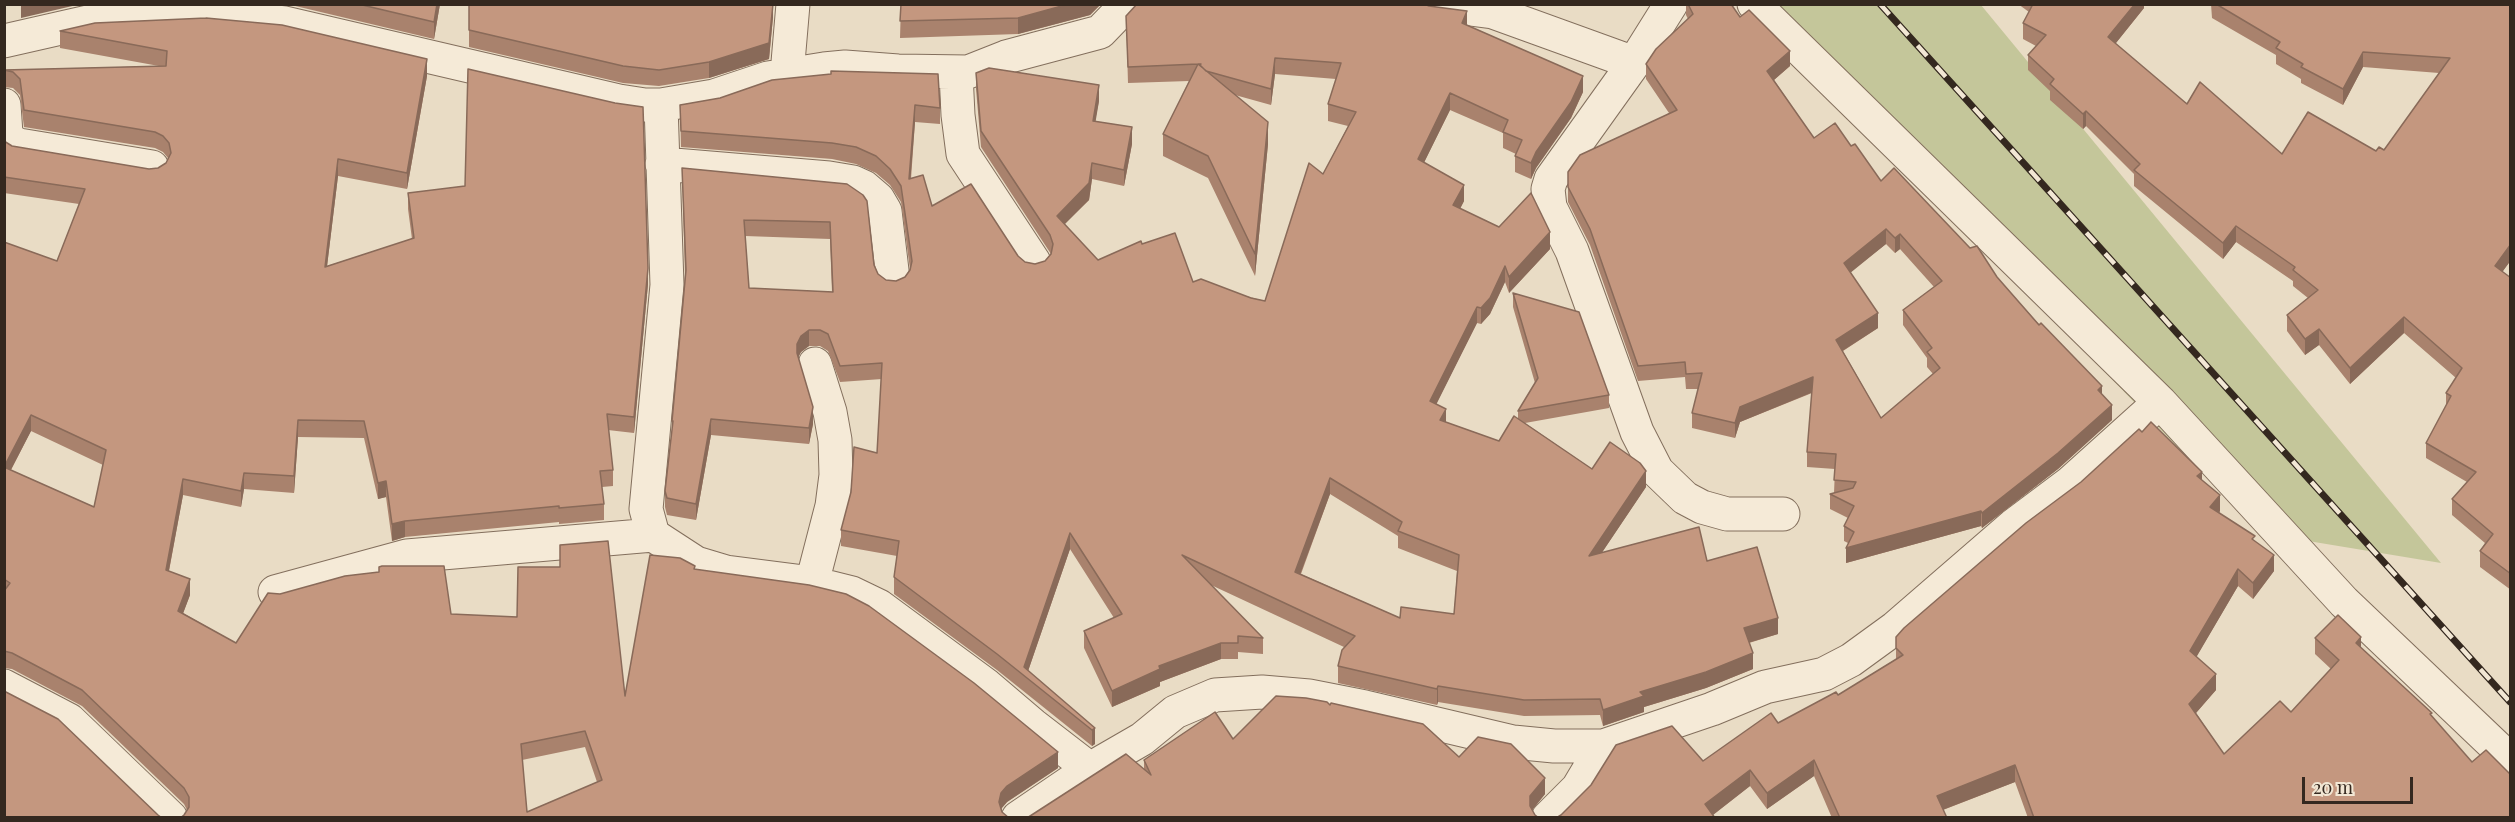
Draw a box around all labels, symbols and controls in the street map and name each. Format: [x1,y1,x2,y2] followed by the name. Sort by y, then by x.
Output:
[2305,765,2416,803] scale bar
[2313,775,2353,799] text: 20 m

